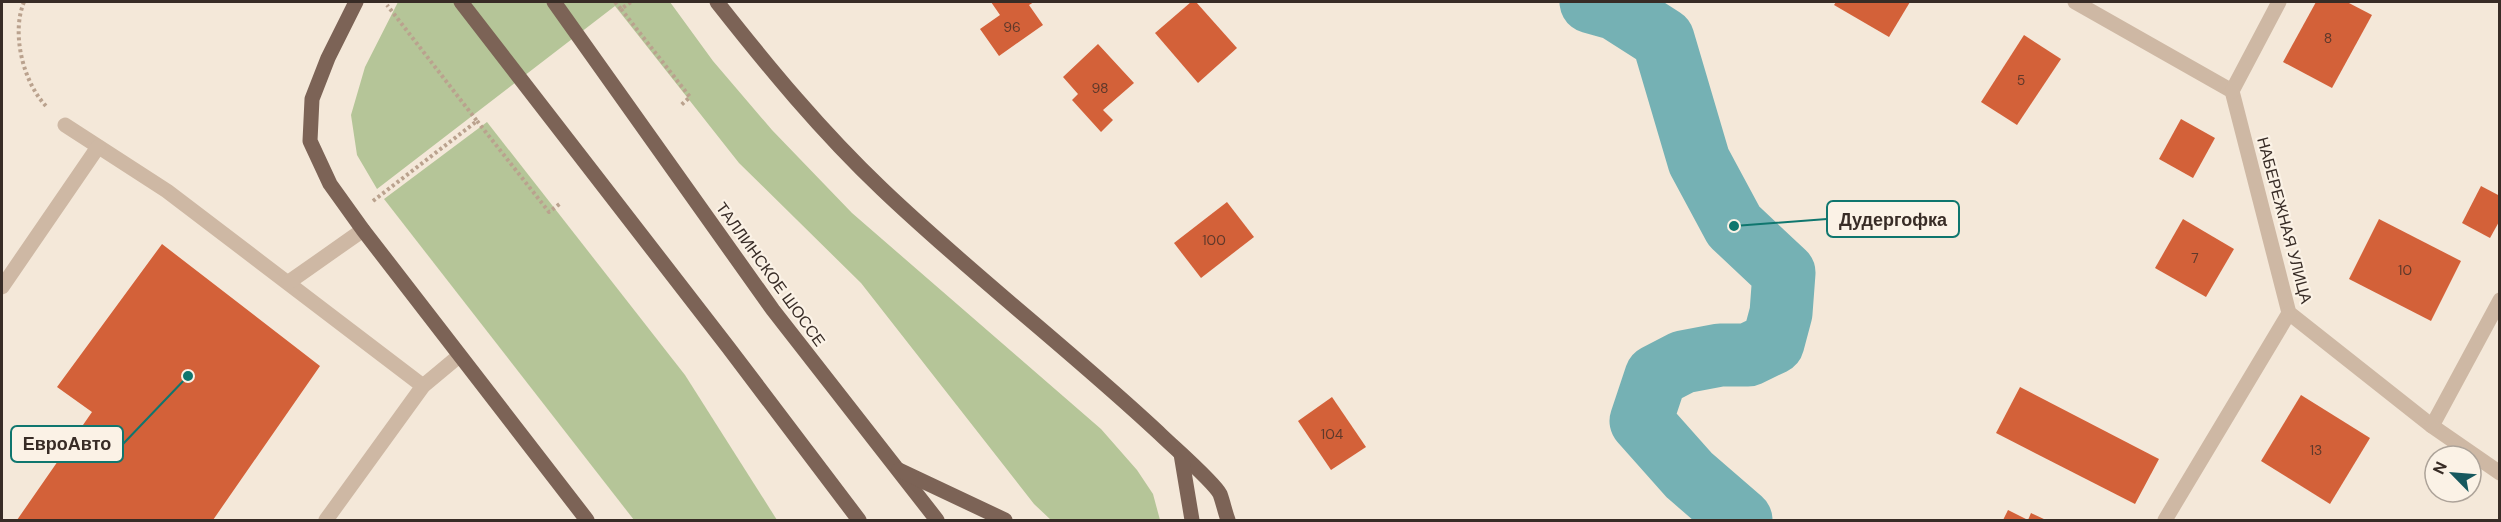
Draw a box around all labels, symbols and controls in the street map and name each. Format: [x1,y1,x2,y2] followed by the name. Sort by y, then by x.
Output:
[1003,18,1021,36] house number: 96
[2324,29,2332,47] house number: 8
[2017,71,2025,89] house number: 5
[1091,79,1109,97] house number: 98
[2252,134,2317,306] street label: НАБЕРЕЖНАЯ УЛИЦА
[711,198,830,351] street label: ТАЛЛИНСКОЕ ШОССЕ
[1827,201,1959,237] callout: Дудергофка
[1839,208,1948,232] text: Дудергофка
[1202,231,1226,249] house number: 100
[2191,249,2199,267] house number: 7
[2398,261,2412,279] house number: 10
[1321,425,1344,443] house number: 104
[11,426,123,462] callout: ЕвроАвто
[23,432,111,456] text: ЕвроАвто
[2310,441,2322,459] house number: 13
[2423,444,2483,504] north arrow
[2428,458,2452,478] text: N

